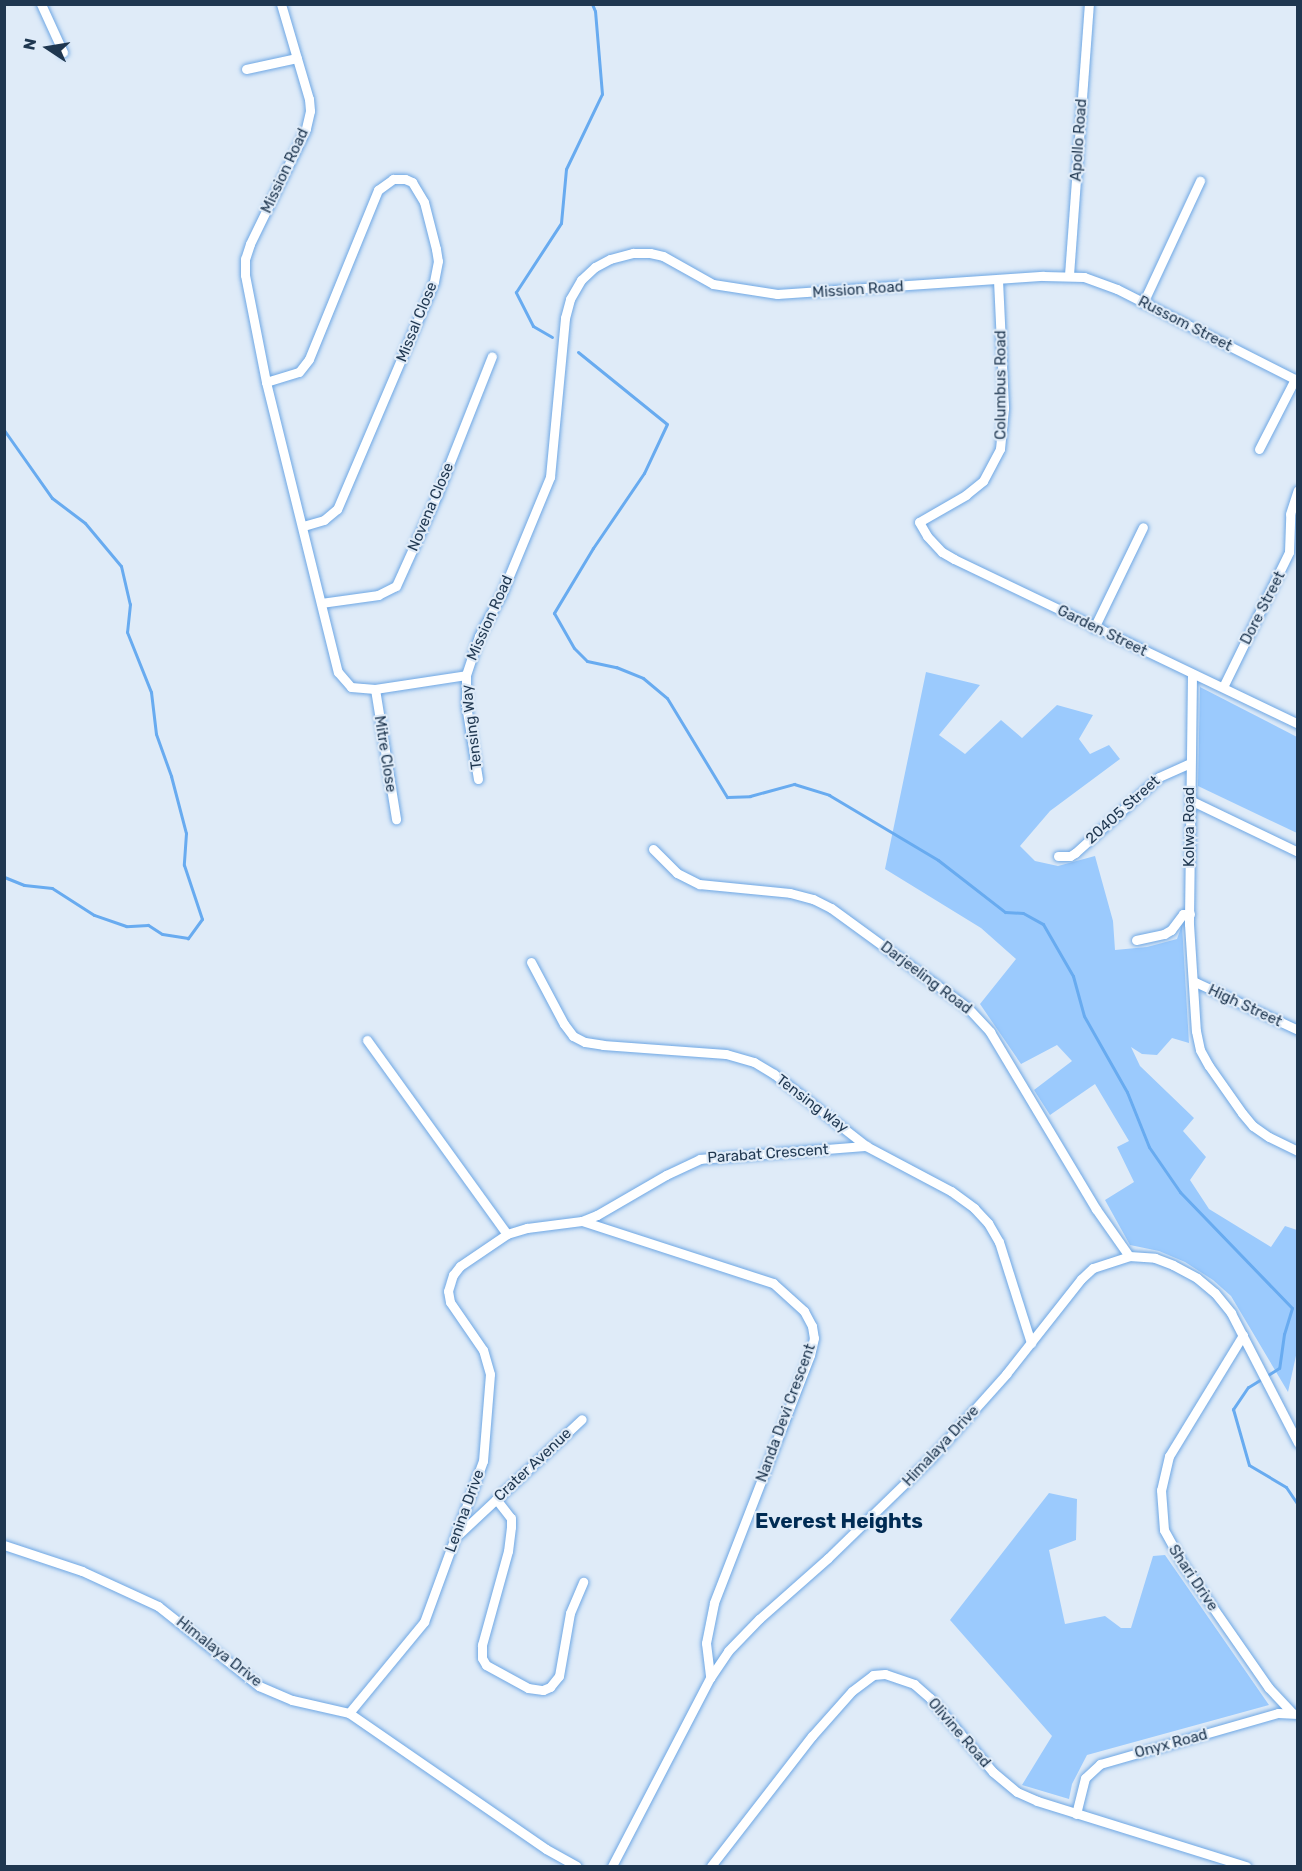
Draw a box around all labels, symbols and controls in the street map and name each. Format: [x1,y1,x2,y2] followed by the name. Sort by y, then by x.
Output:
[18,18,78,78] north arrow
[19,37,40,52] text: N
[1067,98,1091,182] street label: Apollo Road
[258,126,312,216] street label: Mission Road
[812,278,904,302] street label: Mission Road
[393,279,441,365] street label: Missal Close
[1135,293,1235,355] street label: Russom Street
[992,330,1010,440] street label: Columbus Road
[404,460,458,554] street label: Novena Close
[1237,568,1289,648] street label: Dore Street
[463,573,517,663] street label: Mission Road
[1054,602,1150,660] street label: Garden Street
[458,683,486,771] street label: Tensing Way
[370,714,400,794] street label: Mitre Close
[1082,772,1164,848] street label: 20405 Street
[1181,787,1199,867] street label: Kolwa Road
[877,938,975,1018] street label: Darjeeling Road
[1205,981,1285,1031] street label: High Street
[772,1071,852,1137] street label: Tensing Way
[707,1141,829,1167] street label: Parabat Crescent
[753,1341,819,1485] street label: Nanda Devi Crescent
[899,1402,983,1490] street label: Himalaya Drive
[490,1424,576,1506] street label: Crater Avenue
[442,1467,488,1555] street label: Lenina Drive
[755,1508,923,1534] district label: Everest Heights
[1164,1542,1222,1614] street label: Shari Drive
[173,1613,265,1691] street label: Himalaya Drive
[924,1695,994,1771] street label: Olivine Road
[1133,1726,1209,1762] street label: Onyx Road

